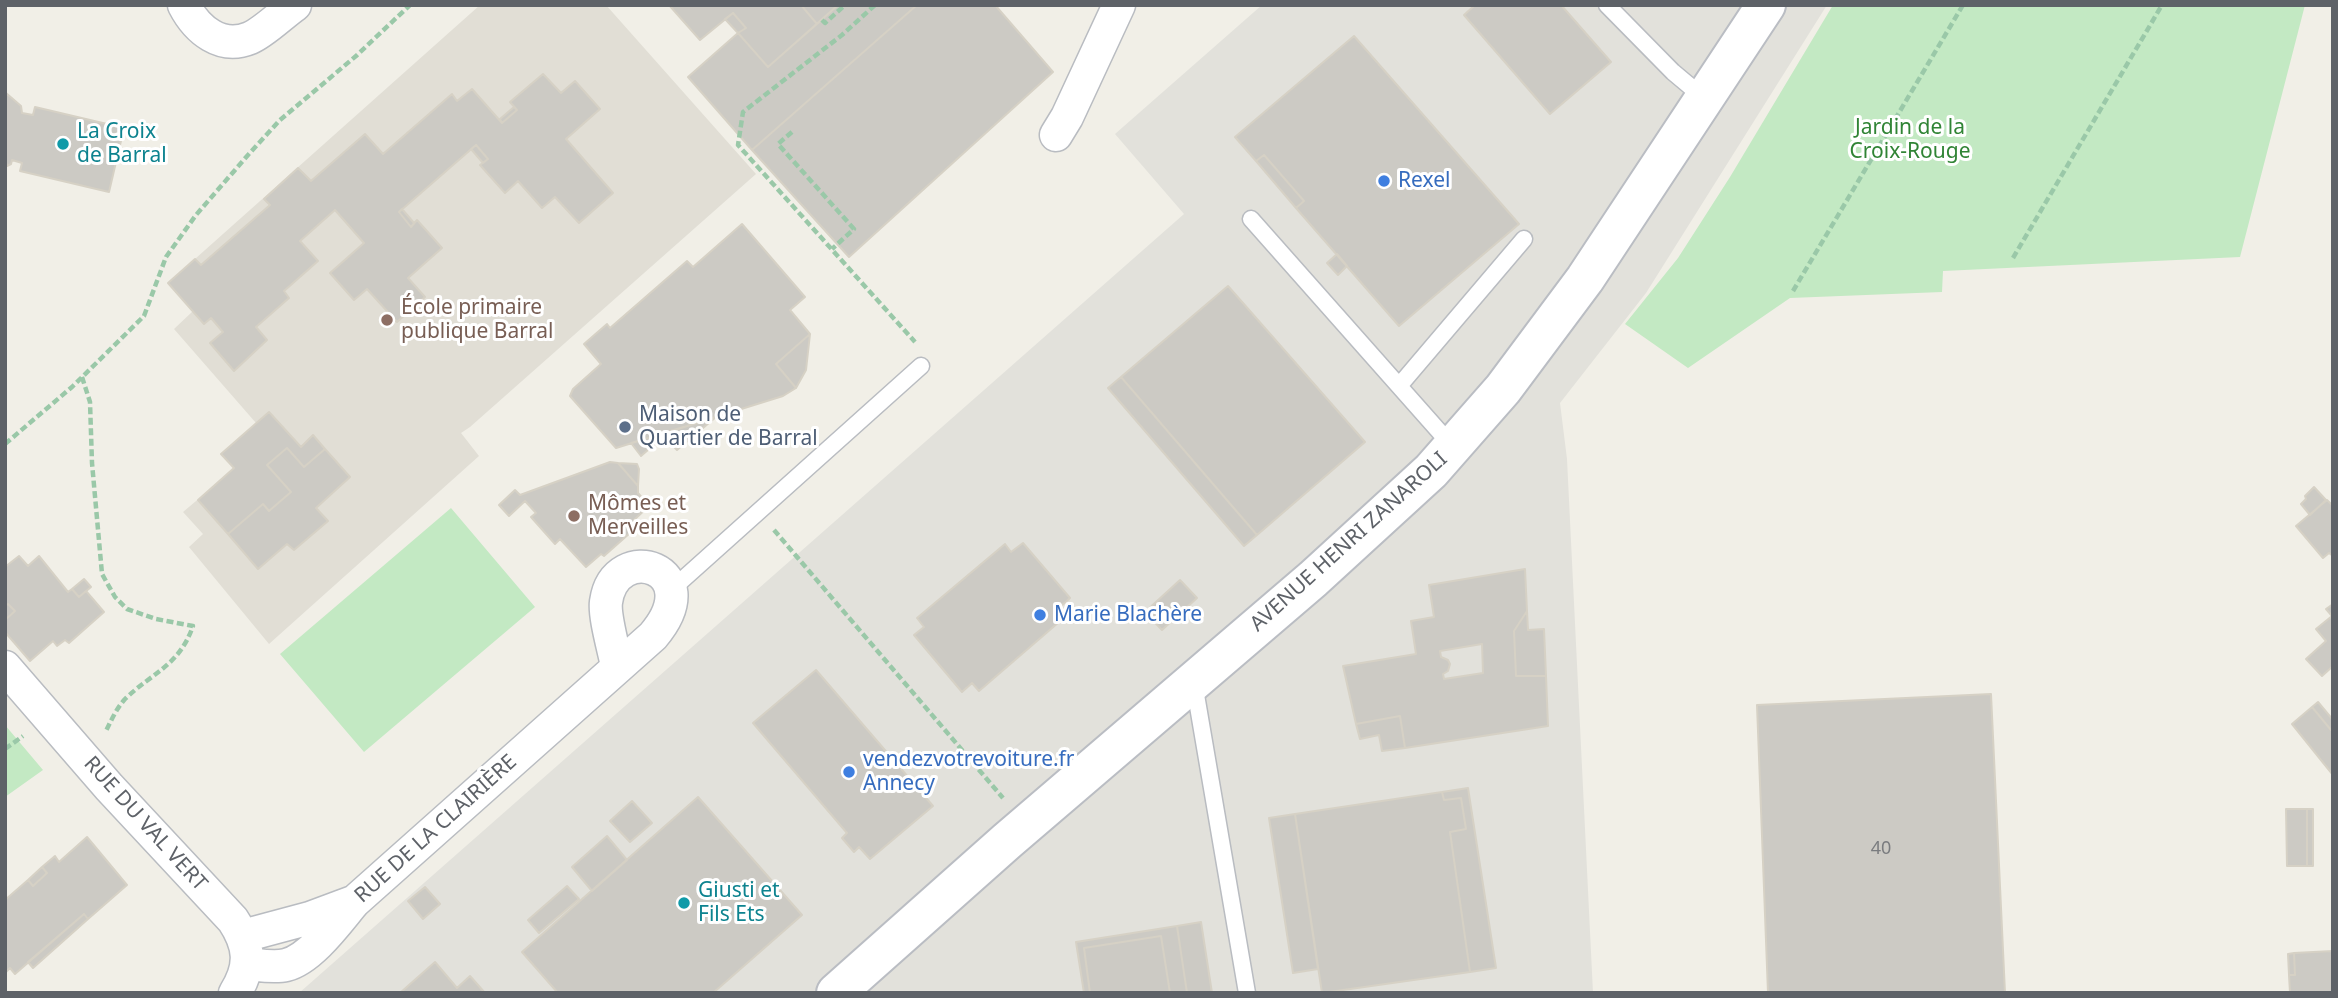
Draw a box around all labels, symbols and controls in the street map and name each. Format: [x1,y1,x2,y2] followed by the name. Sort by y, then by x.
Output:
[1849,115,1971,165] park label: Jardin de la Croix-Rouge
[77,119,167,169] place label: La Croix de Barral
[55,136,71,152] marker: La Croix de Barral
[1398,168,1450,194] place label: Rexel
[1376,173,1392,189] marker: Rexel
[401,295,553,345] place label: École primaire publique Barral
[379,312,395,328] marker: École primaire publique Barral
[639,402,818,452] place label: Maison de Quartier de Barral
[617,419,633,435] marker: Maison de Quartier de Barral
[1245,447,1453,637] street label: AVENUE HENRI ZANAROLI
[588,491,688,541] place label: Mômes et Merveilles
[566,508,582,524] marker: Mômes et Merveilles
[1054,602,1202,628] place label: Marie Blachère
[1032,607,1048,623] marker: Marie Blachère
[863,747,1075,797] place label: vendezvotrevoiture.fr Annecy
[350,750,522,908] street label: RUE DE LA CLAIRIÈRE
[78,752,212,896] street label: RUE DU VAL VERT
[841,764,857,780] marker: vendezvotrevoiture.fr Annecy
[1871,838,1891,860] house number: 40
[698,878,780,928] place label: Giusti et Fils Ets
[676,895,692,911] marker: Giusti et Fils Ets

